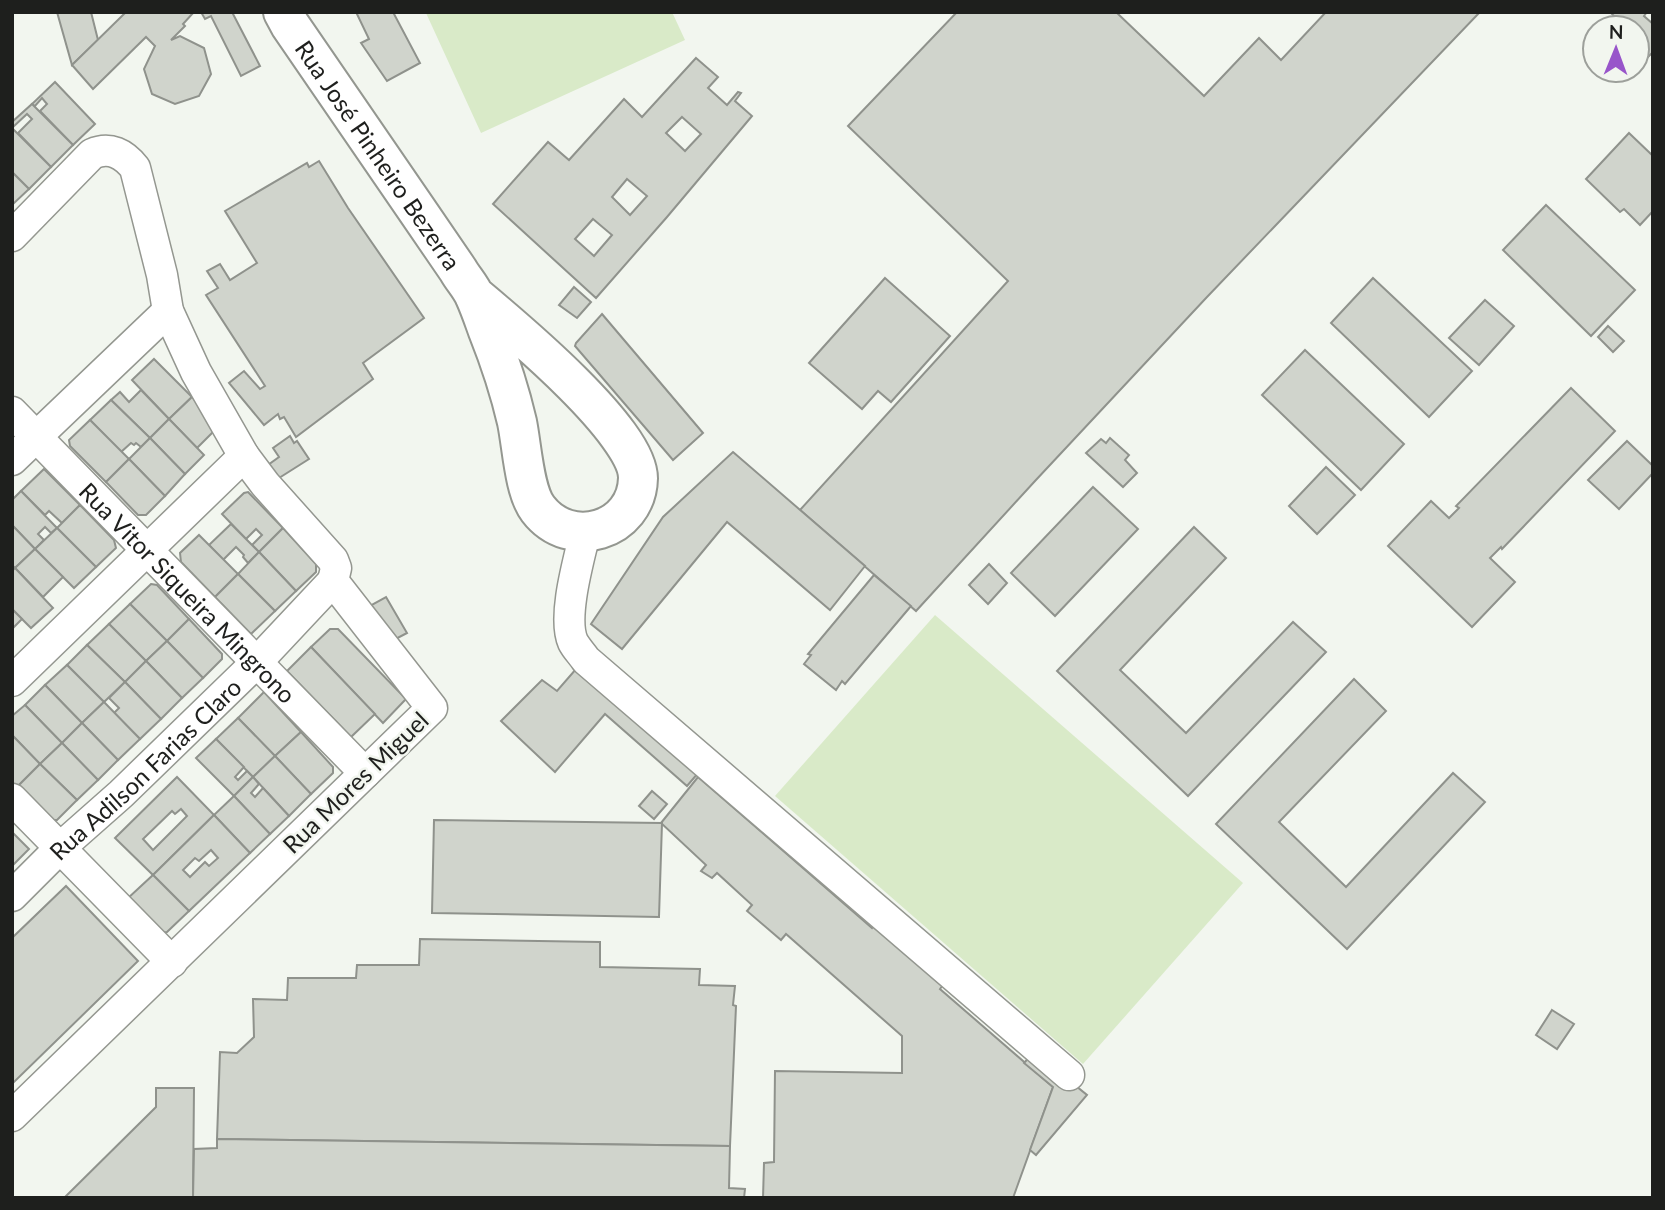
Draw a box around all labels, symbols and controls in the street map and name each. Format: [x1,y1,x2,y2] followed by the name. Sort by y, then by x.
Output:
[1581,14,1651,84] north arrow
[1609,20,1624,43] text: N
[290,34,468,275] street label: Rua José Pinheiro Bezerra
[74,476,302,708] street label: Rua Vitor Siqueira Mingrono
[43,672,246,865] street label: Rua Adilson Farias Claro
[276,705,434,859] street label: Rua Mores Miguel

